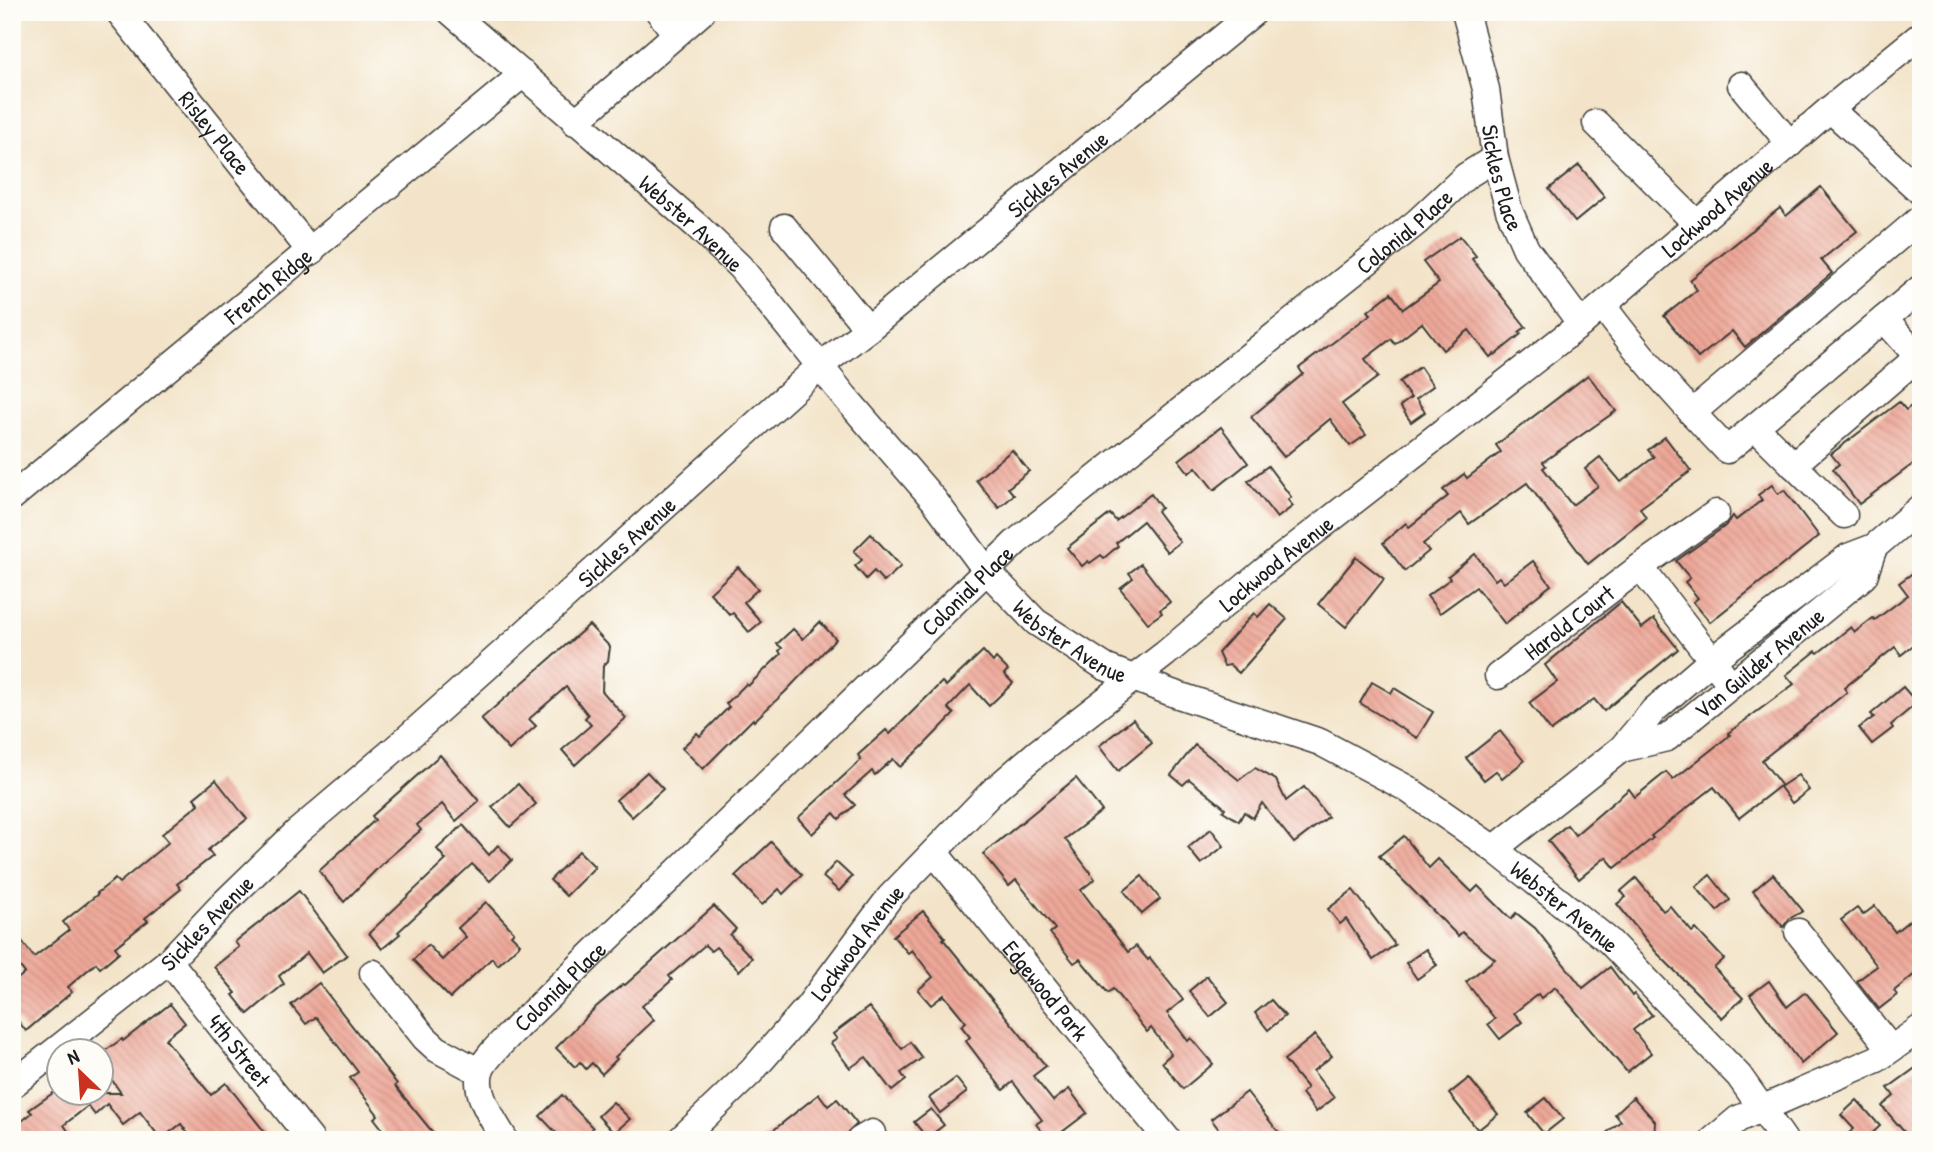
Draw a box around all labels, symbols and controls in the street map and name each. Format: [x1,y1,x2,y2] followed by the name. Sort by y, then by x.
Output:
[172,84,258,181] street label: Risley Place
[1000,123,1114,224] street label: Sickles Avenue
[1475,123,1531,235] street label: Sickles Place
[1654,150,1779,264] street label: Lockwood Avenue
[633,167,751,278] street label: Webster Avenue
[1349,181,1459,281] street label: Colonial Place
[217,240,318,331] street label: French Ridge
[571,489,682,594] street label: Sickles Avenue
[1212,508,1339,618] street label: Lockwood Avenue
[914,538,1020,642] street label: Colonial Place
[1517,577,1621,666] street label: Harold Court
[1006,592,1131,689] street label: Webster Avenue
[1687,600,1830,725] street label: Van Guilder Avenue
[1504,853,1627,959] street label: Webster Avenue
[154,868,260,978] street label: Sickles Avenue
[803,877,910,1006] street label: Lockwood Avenue
[506,934,612,1038] street label: Colonial Place
[996,934,1097,1047] street label: Edgewood Park
[201,1007,279,1094] street label: 4th Street
[46,1036,116,1106] north arrow
[63,1043,83,1071] text: N

